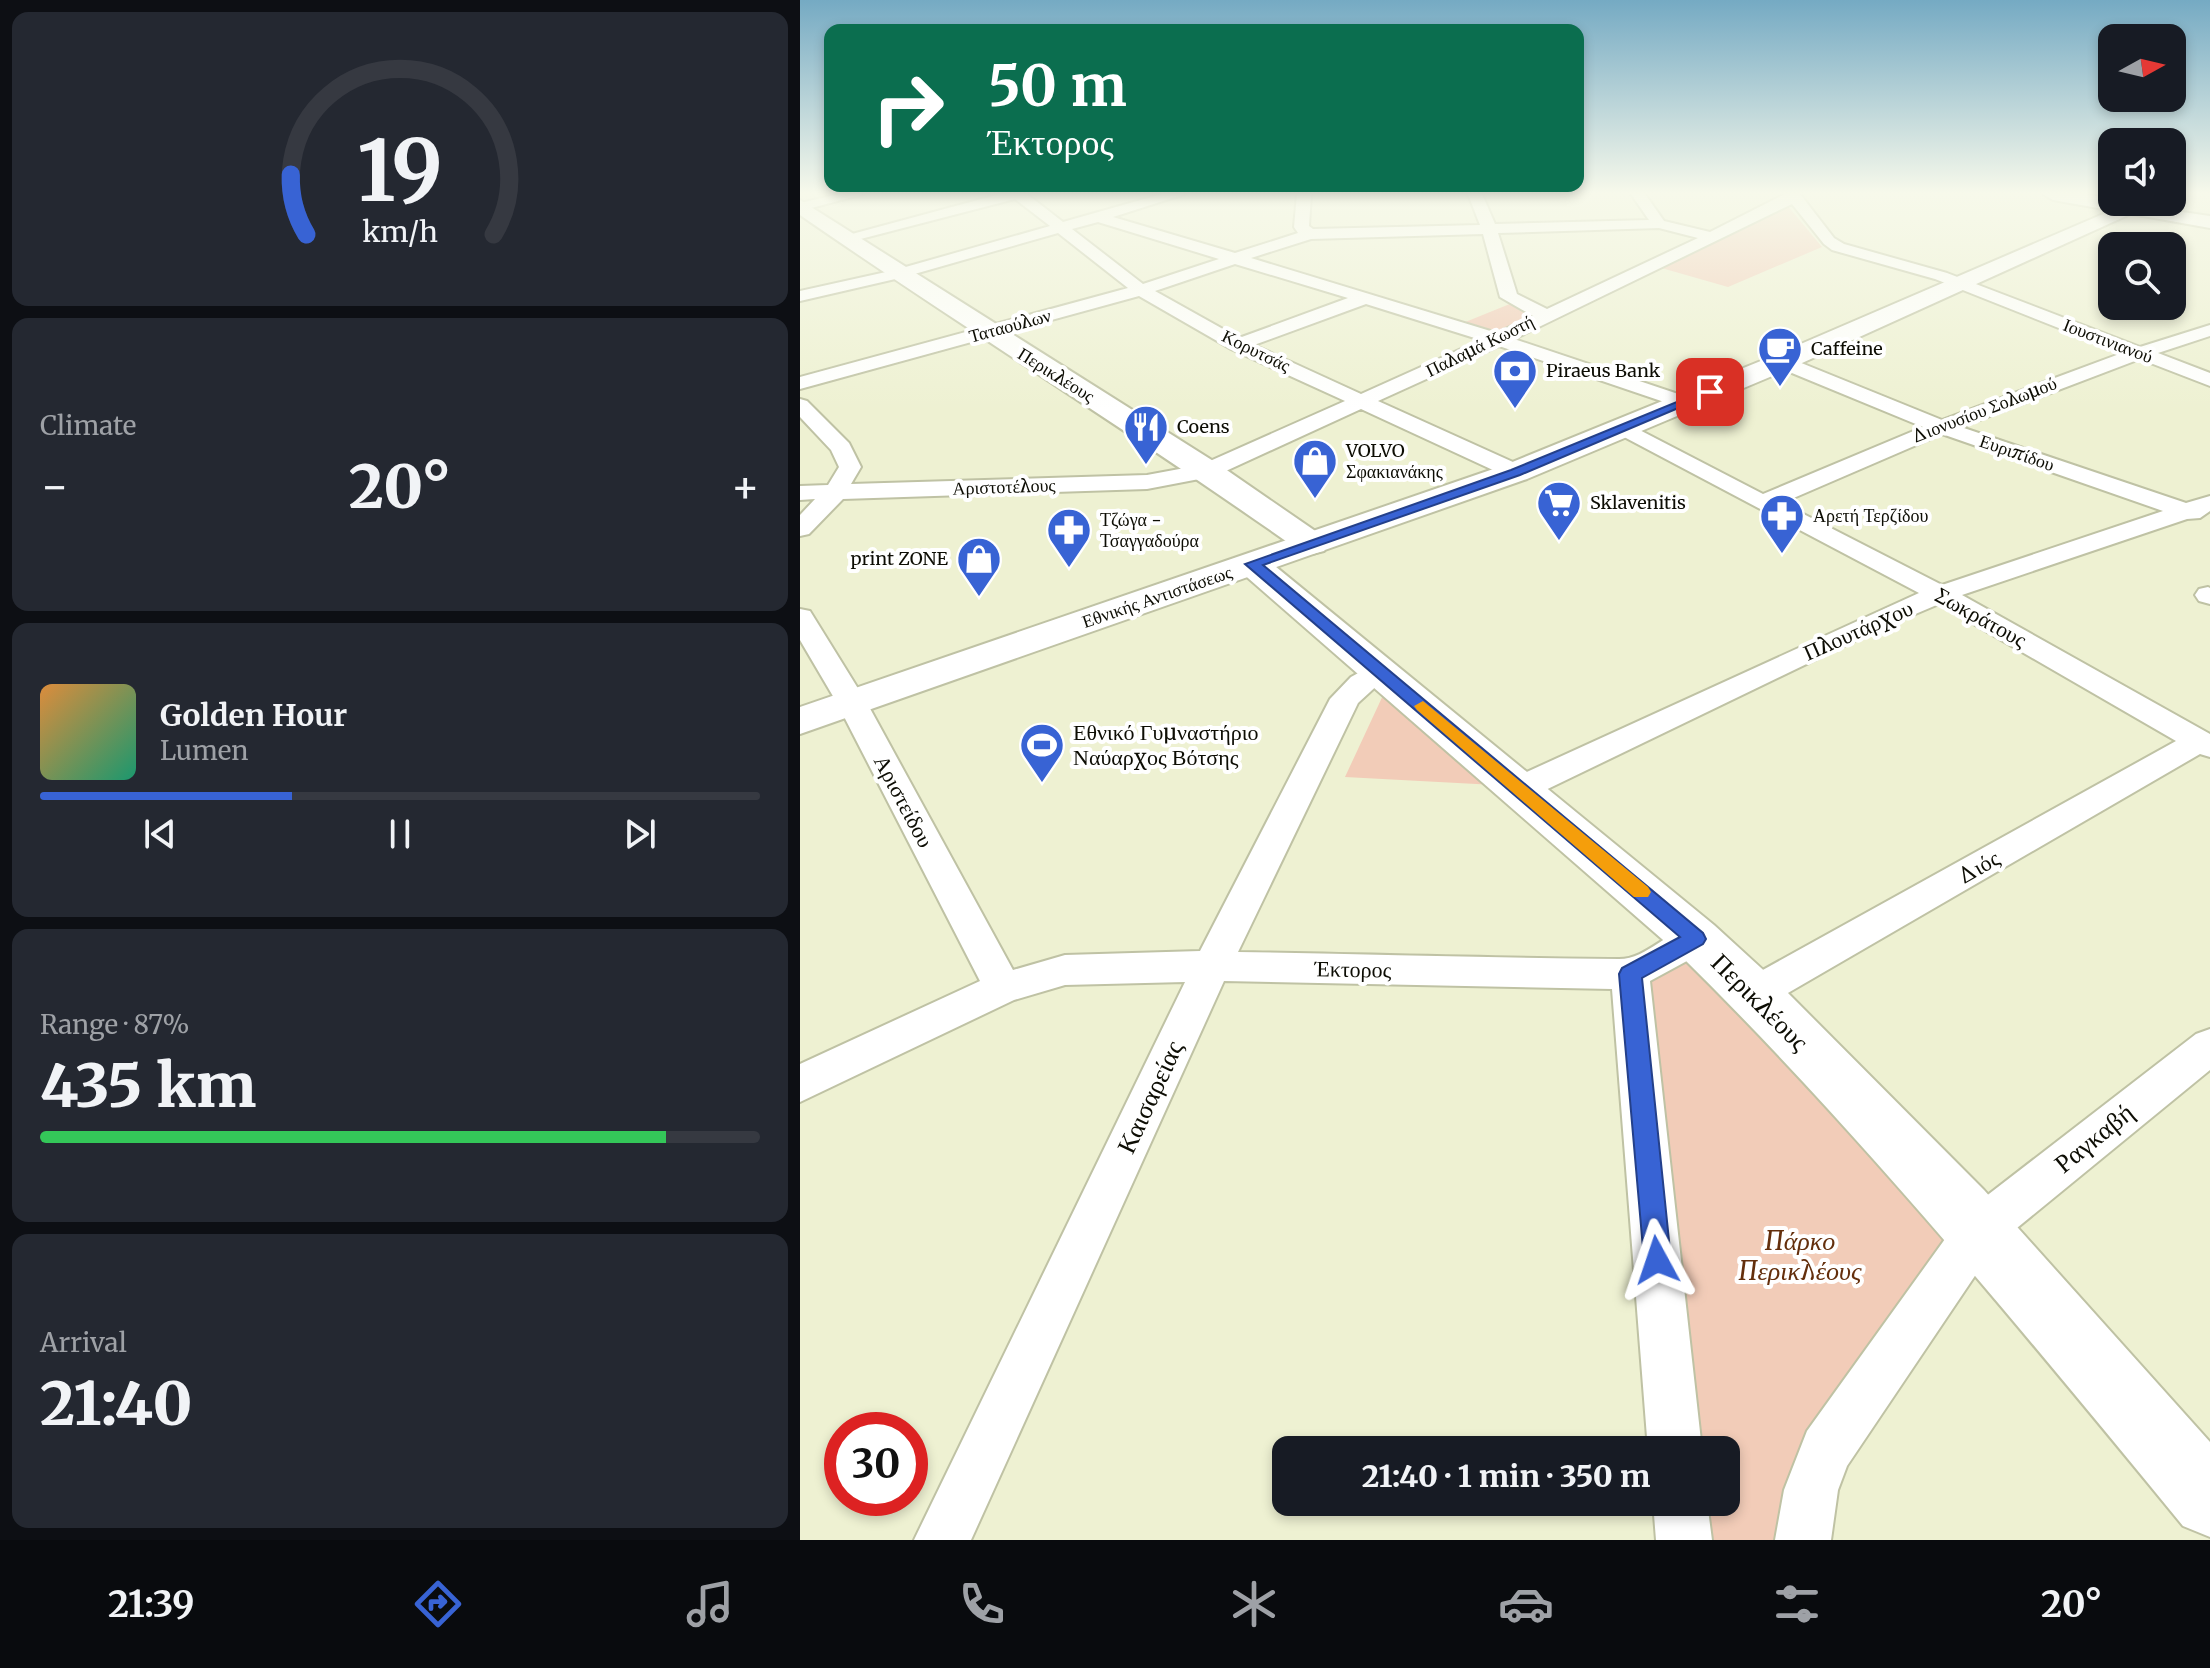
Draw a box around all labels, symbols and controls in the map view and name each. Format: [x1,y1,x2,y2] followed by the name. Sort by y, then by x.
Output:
[2098,24,2186,112] north arrow
[2098,24,2186,320] map controls
[988,51,1127,121] text: 50 m
[856,56,960,160] icon: right
[357,118,443,223] text: 19
[988,120,1114,165] text: Έκτορος
[2098,128,2186,216] button: sound
[362,214,438,250] text: km/h
[2098,232,2186,320] button: search
[966,304,1054,348] street label: Ταταούλων
[1422,309,1538,382] street label: Παλαμά Κωστή
[2060,313,2156,368] street label: Ιουστινιανού
[1218,324,1294,377] street label: Κορυτσάς
[1756,325,1804,388] cafe icon: Caffeine
[1811,337,1883,360] place label: Caffeine
[1013,342,1099,407] street label: Περικλέους
[1491,347,1539,410] bank icon: Piraeus Bank
[1676,358,1744,426] pin
[1546,359,1661,382] place label: Piraeus Bank
[1688,370,1732,414] icon: arrive
[1908,371,2060,448] street label: Διονυσίου Σολωμού
[1122,403,1170,466] restaurant icon: Coens
[40,409,136,442] text: Climate
[1177,415,1230,438] place label: Coens
[1977,429,2058,476] street label: Ευριπίδου
[1291,437,1339,500] shop icon: VOLVO Σφακιανάκης
[1345,439,1443,483] place label: VOLVO Σφακιανάκης
[349,449,451,524] text: 20°
[40,459,69,514] text: −
[731,459,760,514] text: +
[952,473,1056,500] street label: Αριστοτέλους
[1535,479,1583,542] supermarket icon: Sklavenitis
[1590,491,1686,514] place label: Sklavenitis
[1758,492,1806,555] pharmacy icon: Αρετή Τερζίδου
[1813,504,1929,527] place label: Αρετή Τερζίδου
[1045,506,1093,569] pharmacy icon: Τζώγα - Τσαγγαδούρα
[1100,508,1200,552] place label: Τζώγα - Τσαγγαδούρα
[955,535,1003,598] shop icon: print ZONE
[850,547,949,570] place label: print ZONE
[1079,560,1235,633] street label: Εθνικής Αντιστάσεως
[1930,580,2032,654] street label: Σωκράτους
[1799,593,1917,667] street label: Πλουτάρχου
[160,696,347,734] text: Golden Hour
[1073,718,1259,771] place label: Εθνικό Γυμναστήριο Ναύαρχος Βότσης
[1018,721,1066,784] sports icon: Εθνικό Γυμναστήριο Ναύαρχος Βότσης
[160,734,249,767] text: Lumen
[868,750,940,852] street label: Αριστείδου
[138,812,182,856] icon: previous
[378,812,422,856] icon: pause
[618,812,662,856] icon: next
[1952,844,2004,890] street label: Διός
[1704,946,1817,1058] street label: Περικλέους
[1313,954,1392,984] street label: Έκτορος
[40,1008,190,1041] text: Range · 87%
[1109,1034,1190,1159] street label: Καισαρείας
[40,1048,256,1123] text: 435 km
[2047,1096,2140,1180] street label: Ραγκαβή
[1615,1218,1699,1302] position arrow
[1739,1224,1862,1287] park label: Πάρκο Περικλέους
[40,1326,127,1359] text: Arrival
[40,1366,192,1441] text: 21:40
[824,1412,928,1516] speed limit sign: 30
[1362,1457,1650,1495] text: 21:40 · 1 min · 350 m
[410,1576,466,1632] icon: directions
[682,1576,738,1632] icon: music
[954,1576,1010,1632] icon: phone
[1226,1576,1282,1632] icon: climate
[1498,1576,1554,1632] icon: car
[1769,1576,1825,1632] icon: filters
[108,1582,195,1627] text: 21:39
[2041,1582,2102,1627] text: 20°

